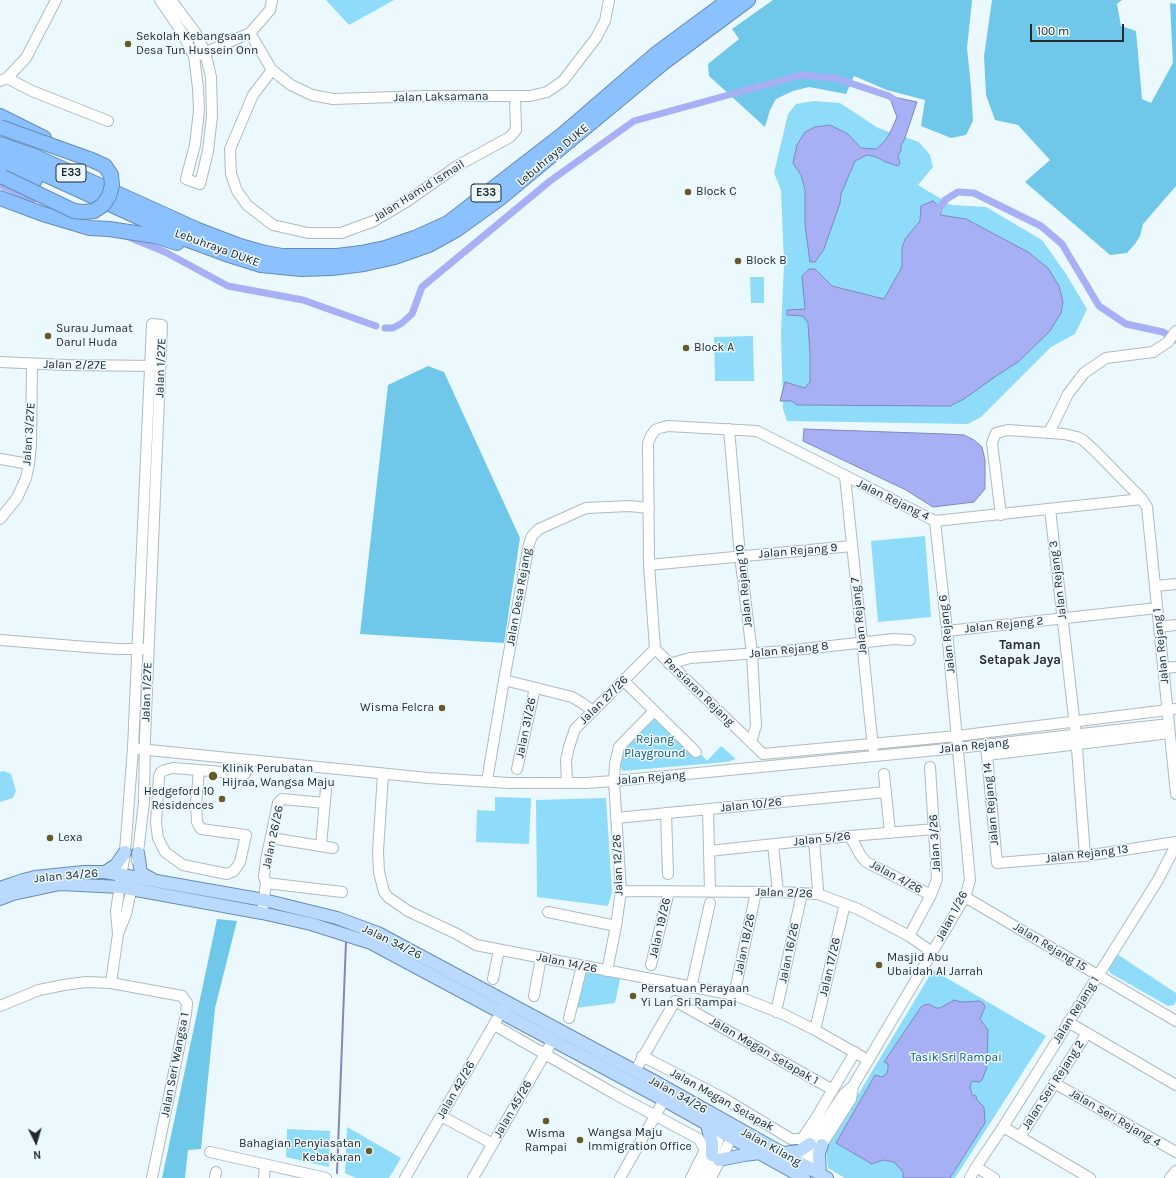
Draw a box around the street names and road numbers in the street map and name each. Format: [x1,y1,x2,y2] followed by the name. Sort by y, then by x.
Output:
[393,89,489,105] street label: Jalan Laksamana
[514,121,592,189] street label: Lebuhraya DUKE
[371,157,467,225] street label: Jalan Hamid Ismail
[56,164,86,182] road number: E33
[471,184,501,202] road number: E33
[173,226,261,270] street label: Lebuhraya DUKE
[153,338,169,398] street label: Jalan 1/27E
[43,357,107,373] street label: Jalan 2/27E
[20,402,38,466] street label: Jalan 3/27E
[854,476,932,524] street label: Jalan Rejang 4
[758,540,838,562] street label: Jalan Rejang 9
[1046,540,1070,620] street label: Jalan Rejang 3
[732,544,756,628] street label: Jalan Rejang 10
[503,547,535,647] street label: Jalan Desa Rejang
[848,577,870,655] street label: Jalan Rejang 7
[936,594,958,674] street label: Jalan Rejang 6
[1150,607,1172,685] street label: Jalan Rejang 1
[964,614,1044,636] street label: Jalan Rejang 2
[749,639,829,661] street label: Jalan Rejang 8
[661,655,737,729] street label: Persiaran Rejang
[139,662,155,722] street label: Jalan 1/27E
[577,673,631,727] street label: Jalan 27/26
[513,696,539,760] street label: Jalan 31/26
[939,735,1009,757] street label: Jalan Rejang
[980,762,1002,846] street label: Jalan Rejang 14
[616,768,686,788] street label: Jalan Rejang
[720,795,782,815] street label: Jalan 10/26
[259,804,287,870] street label: Jalan 26/26
[926,814,944,872] street label: Jalan 3/26
[793,829,851,849] street label: Jalan 5/26
[610,834,626,896] street label: Jalan 12/26
[1045,842,1129,866] street label: Jalan Rejang 13
[867,857,925,897] street label: Jalan 4/26
[33,866,99,886] street label: Jalan 34/26
[755,885,813,901] street label: Jalan 2/26
[933,889,971,943] street label: Jalan 1/26
[646,896,674,960] street label: Jalan 19/26
[732,912,758,976] street label: Jalan 18/26
[1011,919,1089,975] street label: Jalan Rejang 15
[360,921,424,963] street label: Jalan 34/26
[776,922,802,984] street label: Jalan 16/26
[816,936,844,998] street label: Jalan 17/26
[536,950,598,976] street label: Jalan 14/26
[1050,974,1102,1046] street label: Jalan Rejang 1
[158,1011,192,1119] street label: Jalan Seri Wangsa 1
[707,1014,821,1088] street label: Jalan Megan Setapak 1
[1019,1038,1087,1132] street label: Jalan Seri Rejang 2
[434,1059,478,1121] street label: Jalan 42/26
[668,1066,776,1134] street label: Jalan Megan Setapak
[646,1073,710,1117] street label: Jalan 34/26
[491,1078,535,1140] street label: Jalan 45/26
[1067,1086,1163,1150] street label: Jalan Seri Rejang 4
[738,1125,804,1169] street label: Jalan Kilang

